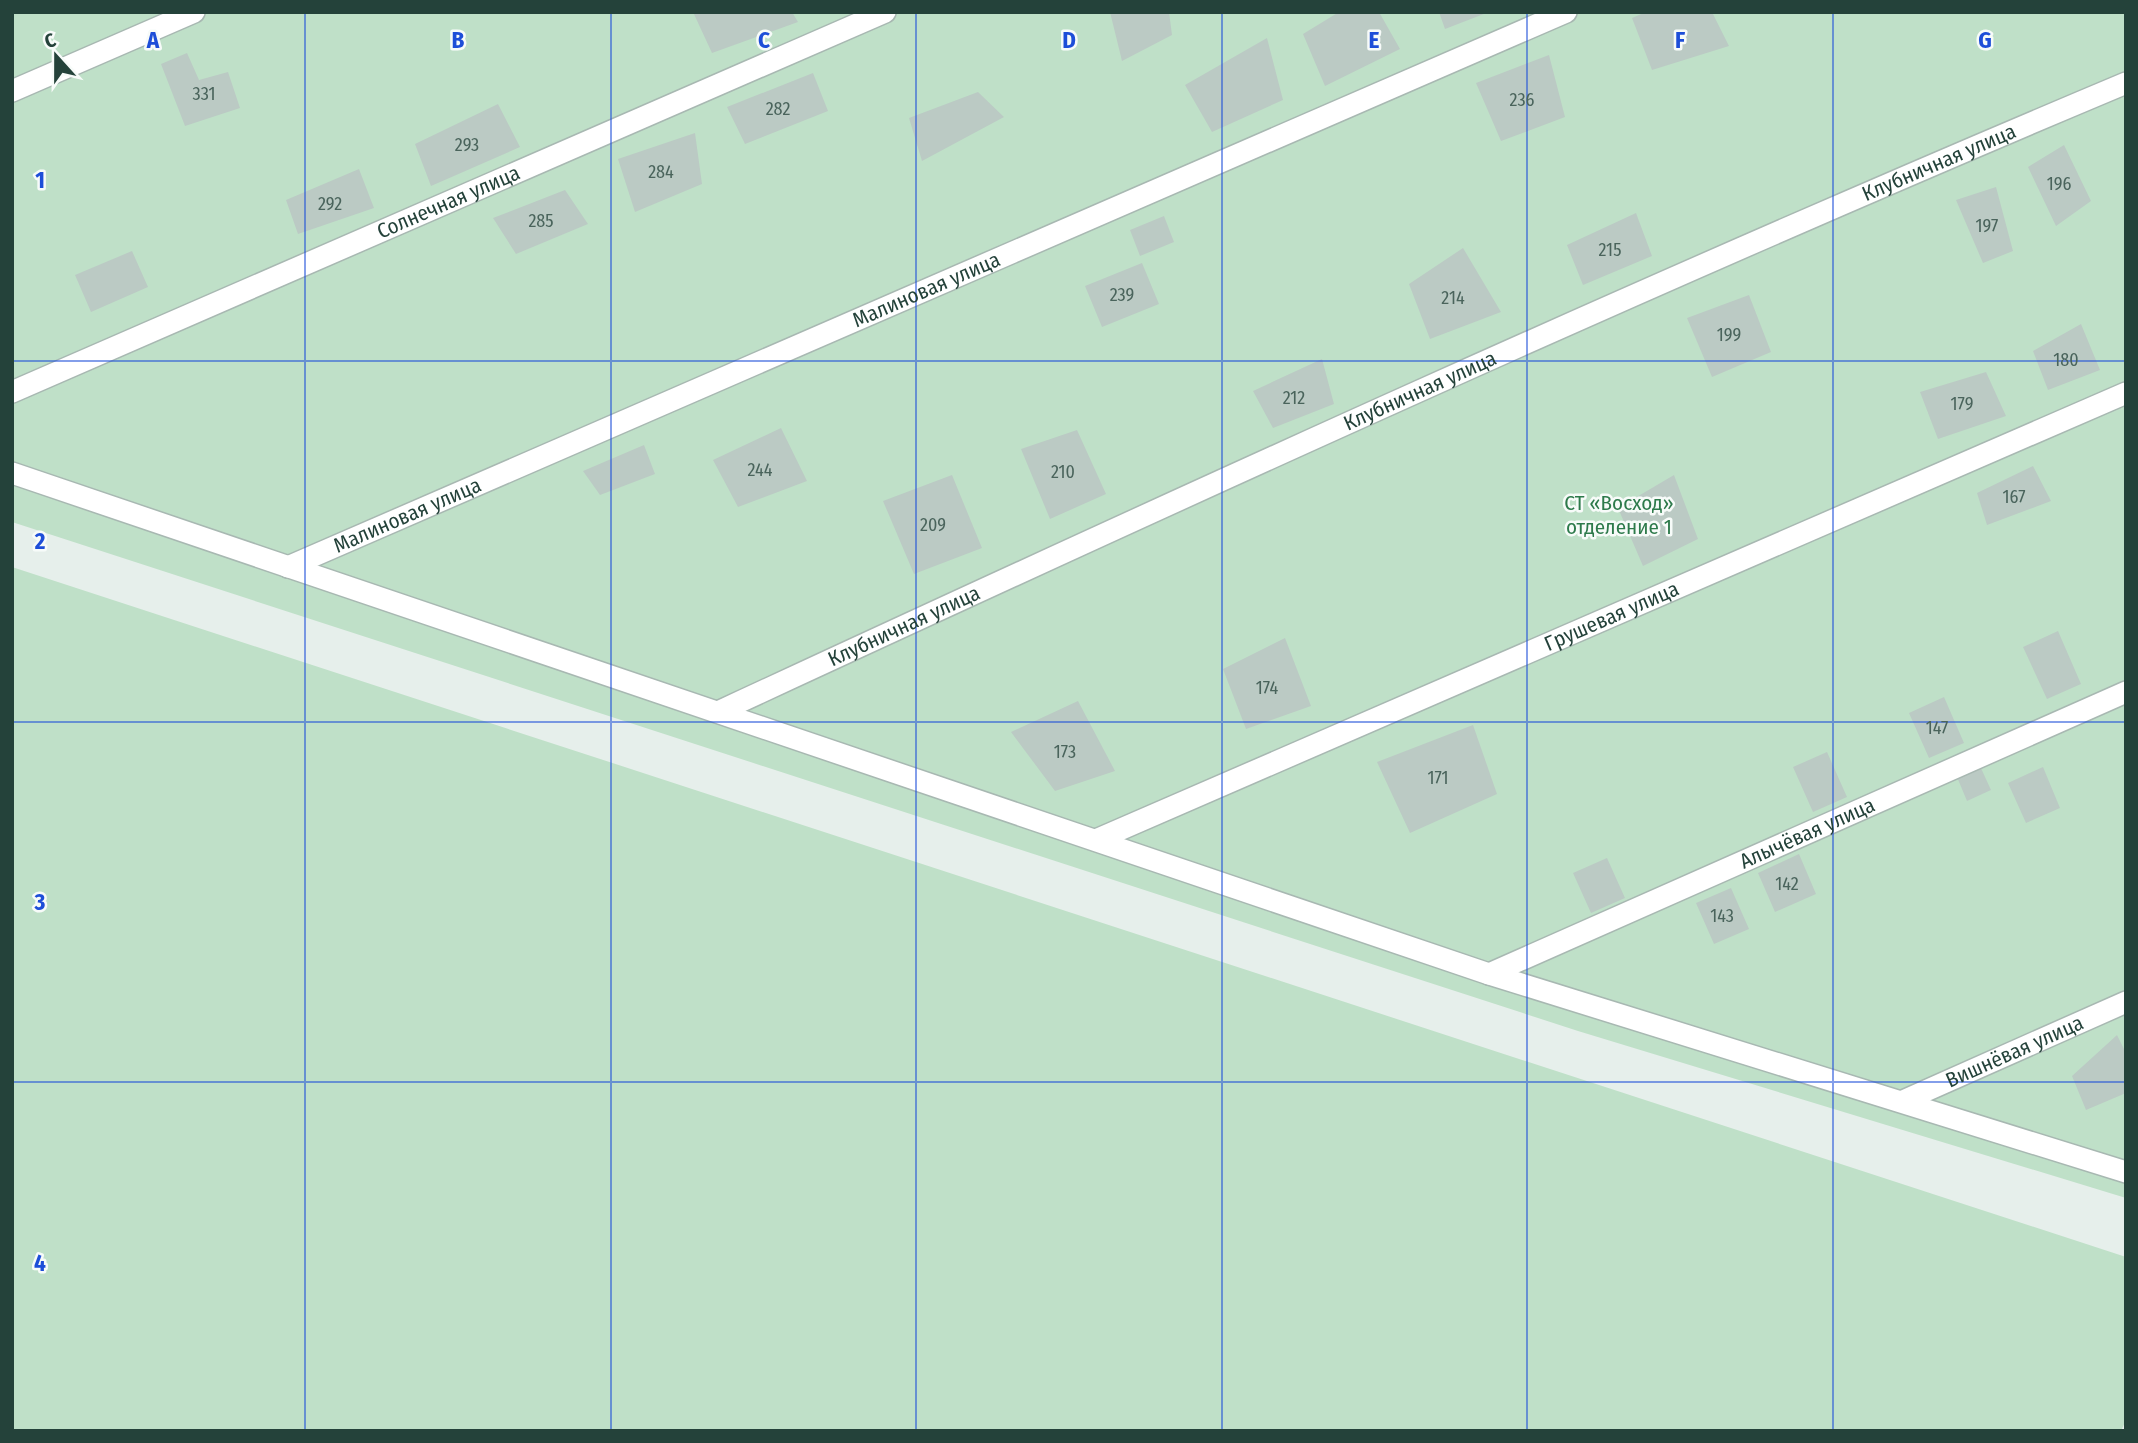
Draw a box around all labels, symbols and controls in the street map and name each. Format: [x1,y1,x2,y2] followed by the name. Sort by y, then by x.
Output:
[21,21,91,91] north arrow
[146,26,160,54] text: A
[452,26,465,54] text: B
[758,26,770,54] text: C
[1062,26,1076,54] text: D
[1369,26,1380,54] text: E
[1675,26,1685,54] text: F
[1978,26,1992,54] text: G
[41,28,59,53] text: С
[193,83,215,105] house number: 331
[1510,89,1535,111] house number: 236
[766,98,790,120] house number: 282
[1858,118,2020,207] street label: Клубничная улица
[455,134,479,156] house number: 293
[373,160,524,245] street label: Солнечная улица
[648,161,674,183] house number: 284
[35,166,45,194] text: 1
[2047,173,2071,195] house number: 196
[318,193,342,215] house number: 292
[528,210,554,232] house number: 285
[1976,215,1998,237] house number: 197
[1599,239,1621,261] house number: 215
[849,246,1004,333] street label: Малиновая улица
[1110,284,1134,306] house number: 239
[1441,287,1465,309] house number: 214
[1717,324,1741,346] house number: 199
[1340,345,1500,436] street label: Клубничная улица
[2053,349,2079,371] house number: 180
[1283,387,1305,409] house number: 212
[1951,393,1973,415] house number: 179
[747,459,773,481] house number: 244
[1051,461,1075,483] house number: 210
[330,472,485,559] street label: Малиновая улица
[2003,486,2025,508] house number: 167
[1564,490,1674,540] park label: СТ «Восход» отделение 1
[920,514,946,536] house number: 209
[34,527,46,555] text: 2
[1540,576,1683,657] street label: Грушевая улица
[824,580,984,672] street label: Клубничная улица
[1256,677,1278,699] house number: 174
[1926,717,1948,739] house number: 147
[1054,741,1076,763] house number: 173
[1427,767,1449,789] house number: 171
[1736,792,1879,874] street label: Алычёвая улица
[1775,873,1799,895] house number: 142
[34,888,46,916] text: 3
[1710,905,1734,927] house number: 143
[1942,1010,2087,1093] street label: Вишнёвая улица
[34,1249,46,1277] text: 4

